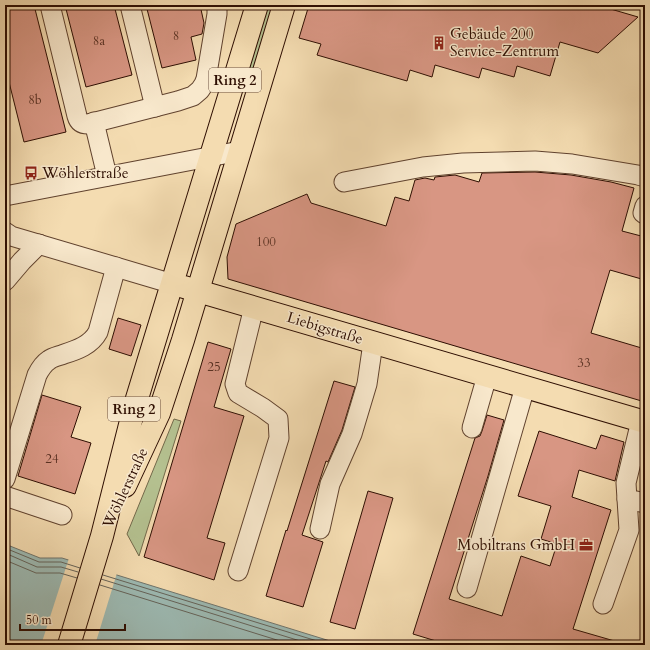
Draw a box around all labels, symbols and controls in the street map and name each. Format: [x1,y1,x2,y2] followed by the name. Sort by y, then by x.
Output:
[450,24,559,61] place label: Gebäude 200 Service-Zentrum
[173,27,179,45] house number: 8
[93,32,106,50] house number: 8a
[431,35,447,51] building icon: Gebäude 200 Service-Zentrum
[209,68,261,92] road number: Ring 2
[28,91,42,109] house number: 8b
[41,163,129,183] place label: Wöhlerstraße
[23,165,39,181] bus stop icon: Wöhlerstraße
[256,233,276,251] house number: 100
[285,307,366,349] street label: Liebigstraße
[577,354,591,372] house number: 33
[207,358,221,376] house number: 25
[108,397,160,421] road number: Ring 2
[97,444,152,532] street label: Wöhlerstraße
[45,450,59,468] house number: 24
[457,535,575,555] place label: Mobiltrans GmbH
[578,537,594,553] office icon: Mobiltrans GmbH
[20,606,125,632] scale bar
[26,612,53,628] text: 50 m

